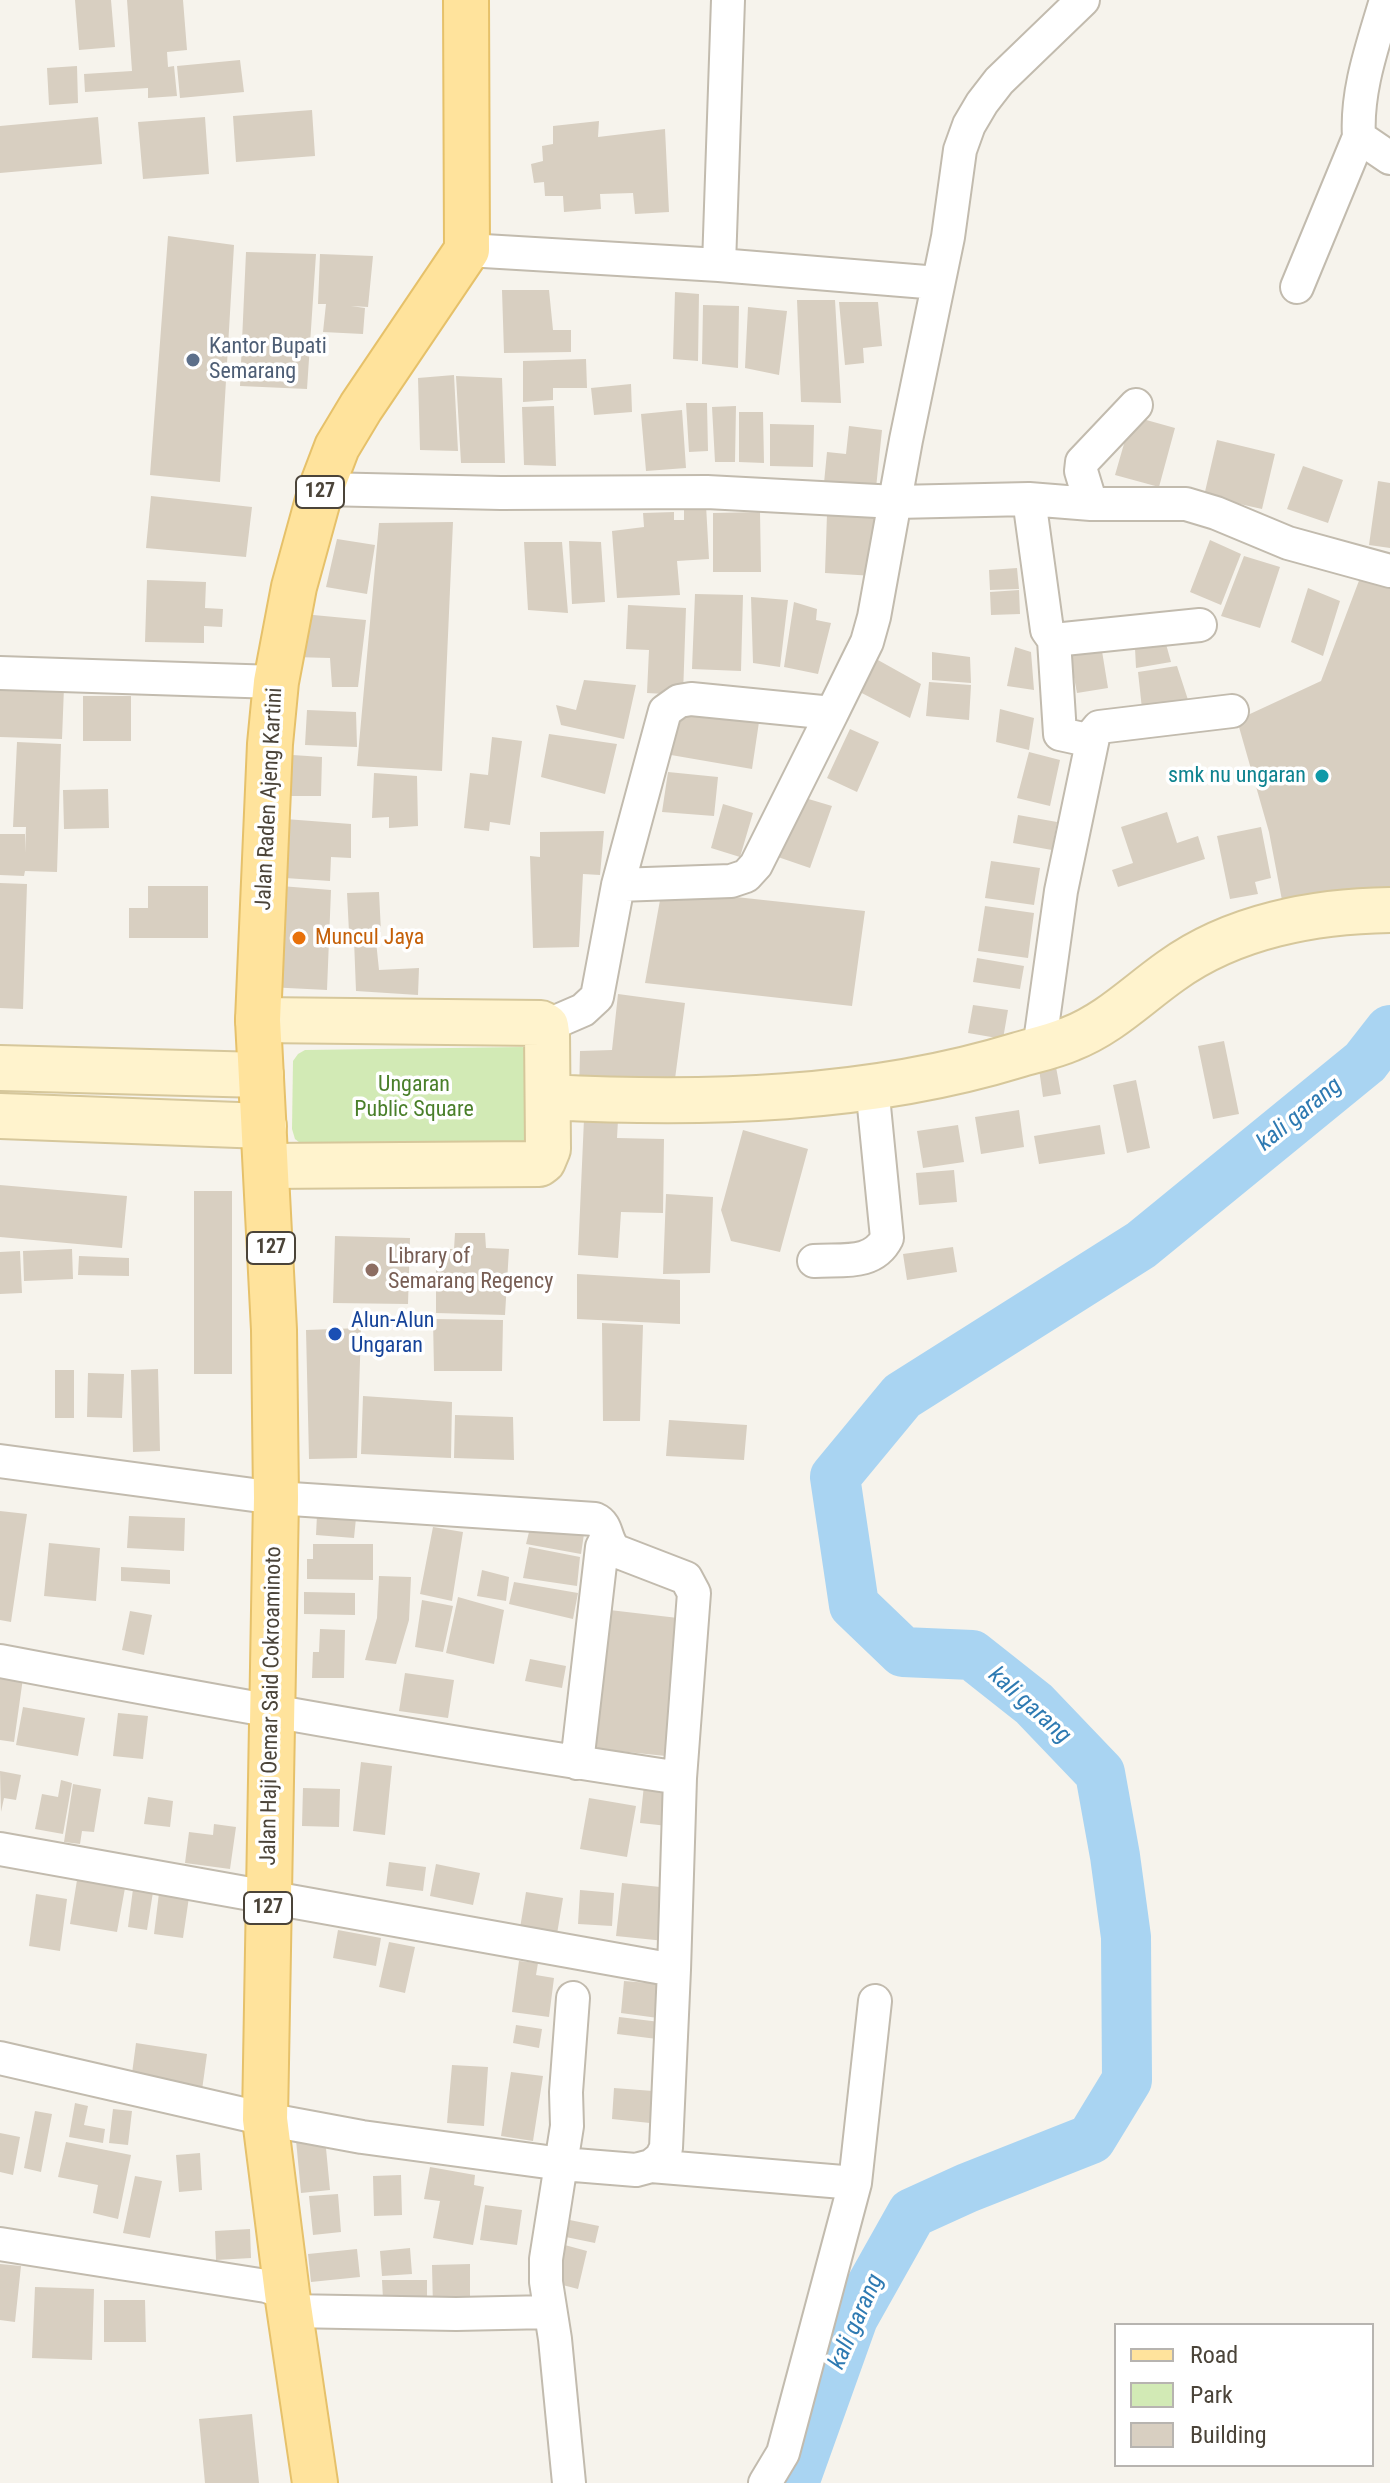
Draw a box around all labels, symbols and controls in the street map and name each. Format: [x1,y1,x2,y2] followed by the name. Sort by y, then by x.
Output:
[209,334,327,386] place label: Kantor Bupati Semarang
[184,351,202,369] marker: Kantor Bupati Semarang
[296,476,344,508] road number: 127
[251,687,289,911] street label: Jalan Raden Ajeng Kartini
[1168,763,1306,789] place label: smk nu ungaran
[1313,767,1331,785] marker: smk nu ungaran
[315,925,424,951] place label: Muncul Jaya
[290,929,308,947] marker: Muncul Jaya
[354,1072,474,1124] park label: Ungaran Public Square
[1252,1072,1348,1158] water label: kali garang
[247,1232,295,1264] road number: 127
[388,1244,553,1296] place label: Library of Semarang Regency
[363,1261,381,1279] marker: Library of Semarang Regency
[351,1308,435,1360] place label: Alun-Alun Ungaran
[326,1325,344,1343] marker: Alun-Alun Ungaran
[256,1546,288,1866] street label: Jalan Haji Oemar Said Cokroaminoto
[982,1662,1076,1750] water label: kali garang
[244,1892,292,1924] road number: 127
[823,2270,891,2374] water label: kali garang
[1114,2323,1374,2467] legend
[1190,2341,1238,2369] text: Road
[1190,2381,1233,2409] text: Park
[1190,2421,1267,2449] text: Building

